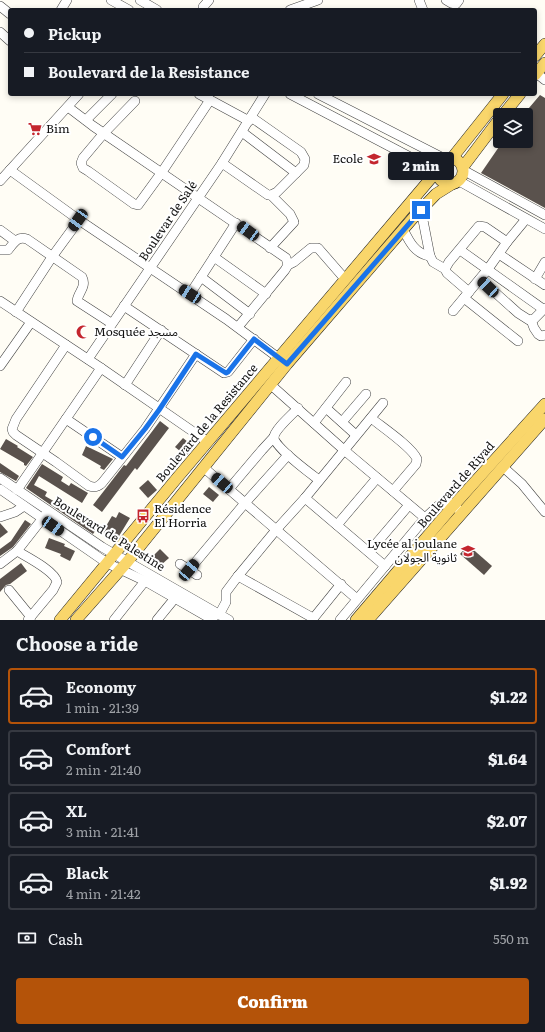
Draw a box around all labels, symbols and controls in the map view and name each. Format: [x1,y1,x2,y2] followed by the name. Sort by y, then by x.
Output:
[48,22,101,45] text: Pickup
[48,60,250,83] text: Boulevard de la Resistance
[493,108,533,148] map controls
[493,108,533,148] button: layers
[46,119,70,137] place label: Bim
[27,121,43,137] supermarket icon: Bim
[332,149,363,167] place label: Ecole
[366,151,382,167] school or university icon: Ecole
[388,152,454,180] callout: 2 min
[402,156,440,175] text: 2 min
[134,177,201,264] street label: Boulevar de Salé
[412,201,430,219] route end
[66,207,90,233] car
[235,219,261,243] car
[475,274,501,300] car
[177,282,203,306] car
[94,322,178,340] place label: Mosquée مسجد
[75,324,91,340] mosque icon: Mosquée مسجد
[151,359,261,486] street label: Boulevard de la Resistance
[84,428,102,446] route start
[412,437,498,532] street label: Boulevard de Riyad
[209,471,235,495] car
[50,491,169,575] street label: Boulevard de Palestine
[154,499,211,531] place label: Résidence El Horria
[135,508,151,524] bus stop icon: Résidence El Horria
[40,514,66,538] car
[367,534,457,566] place label: Lycée al joulane ثانوية الجولان
[460,543,476,559] school or university icon: Lycée al joulane ثانوية الجولان
[177,557,201,583] car
[16,630,138,657] text: Choose a ride
[66,675,136,698] text: Economy
[18,678,54,714] icon: car
[490,685,527,708] text: $1.22
[66,698,139,717] text: 1 min · 21:39
[66,737,131,760] text: Comfort
[18,740,54,776] icon: car
[488,747,527,770] text: $1.64
[66,760,141,779] text: 2 min · 21:40
[66,799,87,822] text: XL
[18,802,54,838] icon: car
[487,809,527,832] text: $2.07
[66,822,139,841] text: 3 min · 21:41
[66,861,109,884] text: Black
[18,864,54,900] icon: car
[489,871,527,894] text: $1.92
[66,884,141,903] text: 4 min · 21:42
[16,927,38,949] icon: cash
[48,927,83,950] text: Cash
[493,929,529,948] text: 550 m
[16,978,529,1024] button: Confirm

